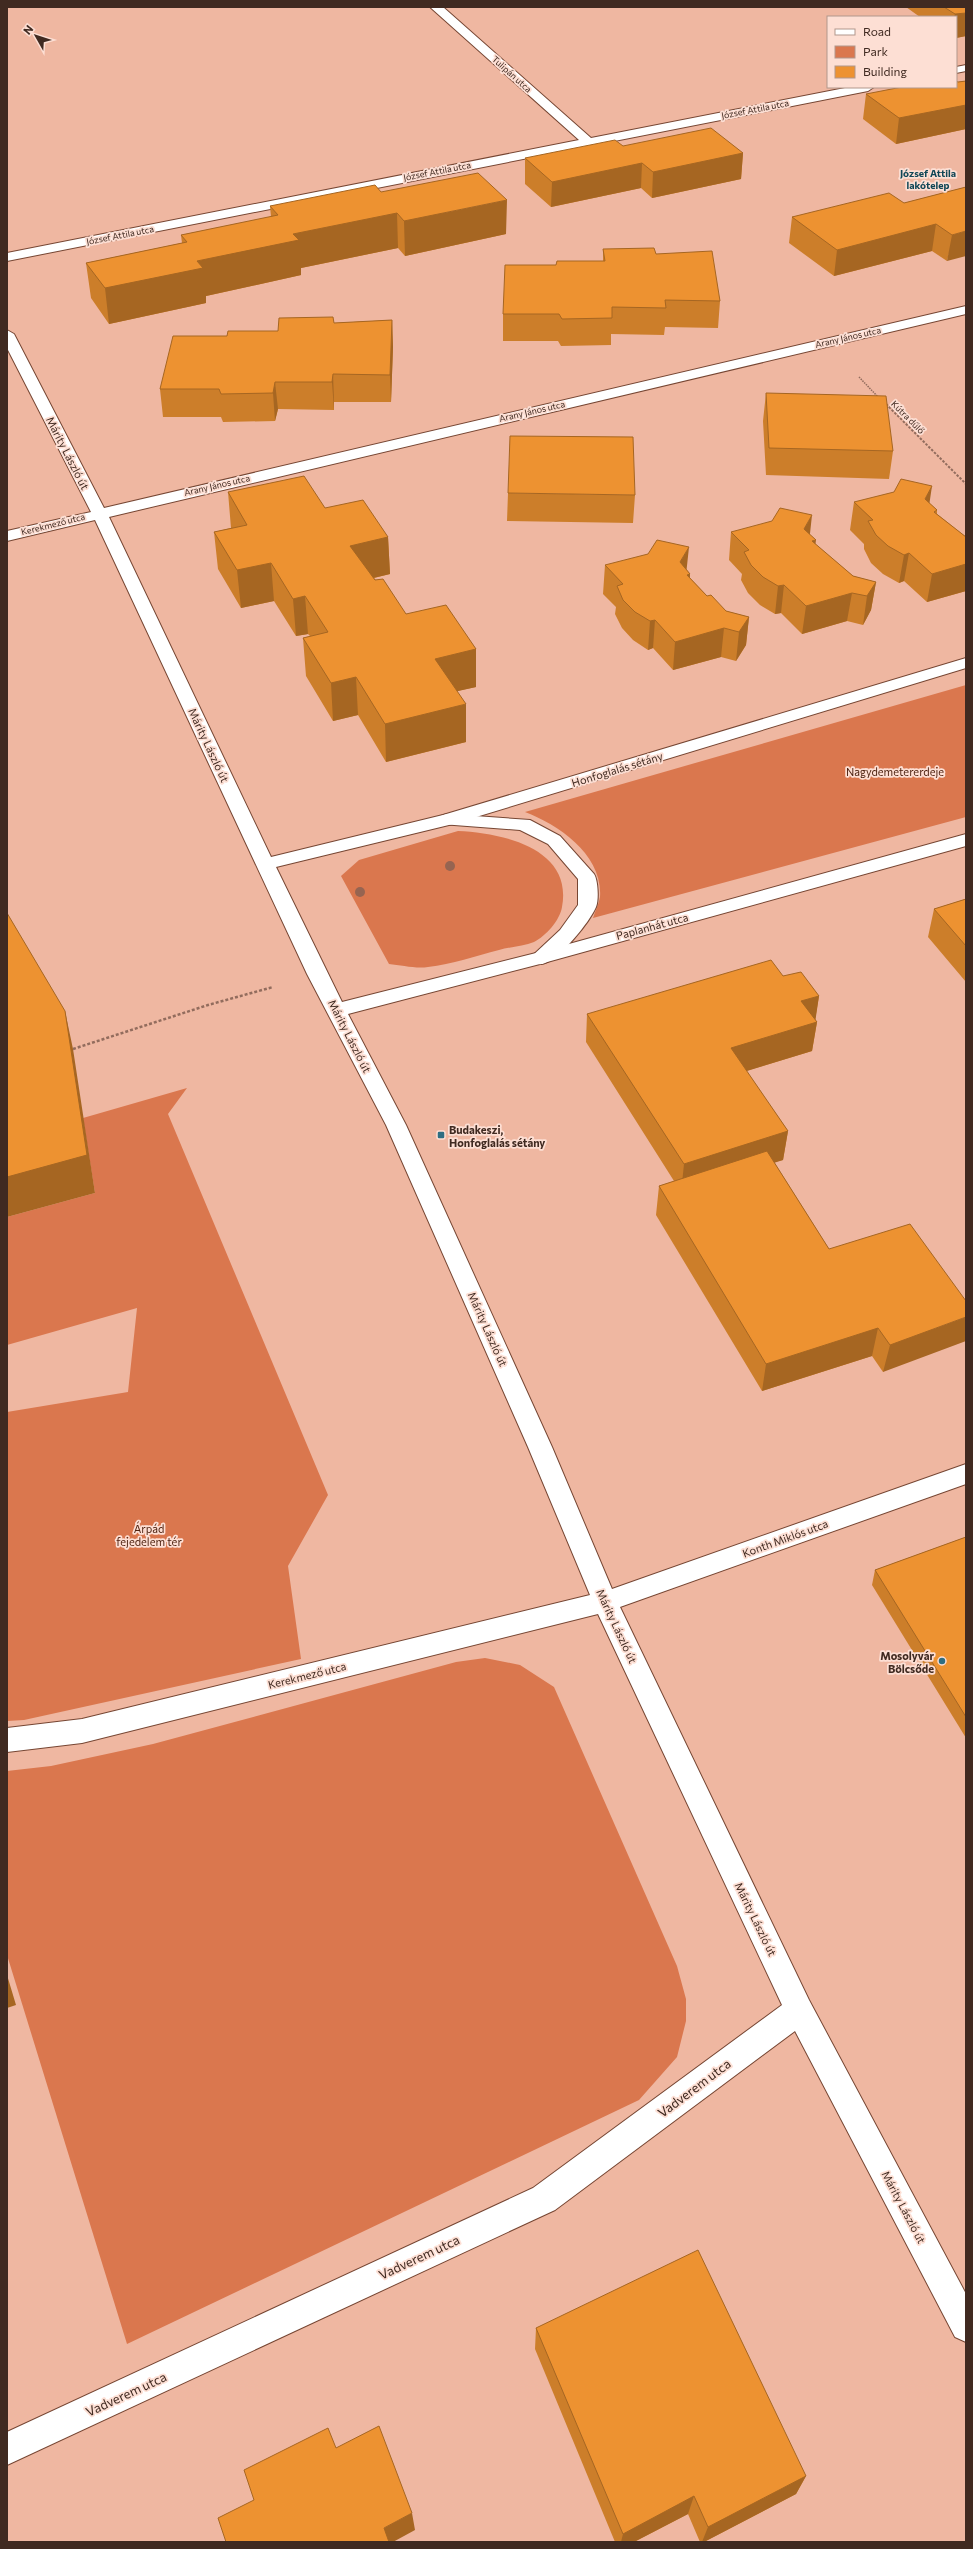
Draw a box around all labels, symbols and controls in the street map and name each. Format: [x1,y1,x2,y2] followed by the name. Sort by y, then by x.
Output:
[16,16,56,56] north arrow
[827,16,957,88] legend
[20,22,35,37] text: N
[863,24,891,38] text: Road
[863,44,889,58] text: Park
[490,53,534,95] street label: Tulipán utca
[863,64,907,78] text: Building
[720,97,790,121] street label: József Attila utca
[402,159,472,183] street label: József Attila utca
[900,167,956,191] district label: József Attila lakótelep
[85,223,155,247] street label: József Attila utca
[814,324,882,350] street label: Arany János utca
[498,398,566,424] street label: Arany János utca
[889,398,927,436] street label: Kútra dűlő
[44,414,92,492] street label: Márity László út
[183,472,251,498] street label: Arany János utca
[20,511,86,537] street label: Kerekmező utca
[186,706,232,785] street label: Márity László út
[570,749,664,789] street label: Honfoglalás sétány
[846,765,944,778] park label: Nagydemetererdeje
[614,910,690,942] street label: Paplanhát utca
[326,997,374,1075] street label: Márity László út
[449,1123,545,1149] place label: Budakeszi, Honfoglalás sétány
[436,1130,446,1140] marker: Budakeszi, Honfoglalás sétány
[466,1290,510,1369] street label: Márity László út
[740,1516,830,1560] street label: Konth Miklós utca
[116,1521,182,1548] park label: Árpád fejedelem tér
[594,1587,640,1666] street label: Márity László út
[880,1649,934,1675] place label: Mosolyvár Bölcsőde
[937,1656,947,1666] marker: Mosolyvár Bölcsőde
[267,1659,347,1691] street label: Kerekmező utca
[733,1880,780,1958] street label: Márity László út
[654,2055,734,2121] street label: Vadverem utca
[879,2169,929,2246] street label: Márity László út
[376,2231,462,2283] street label: Vadverem utca
[83,2368,169,2420] street label: Vadverem utca

